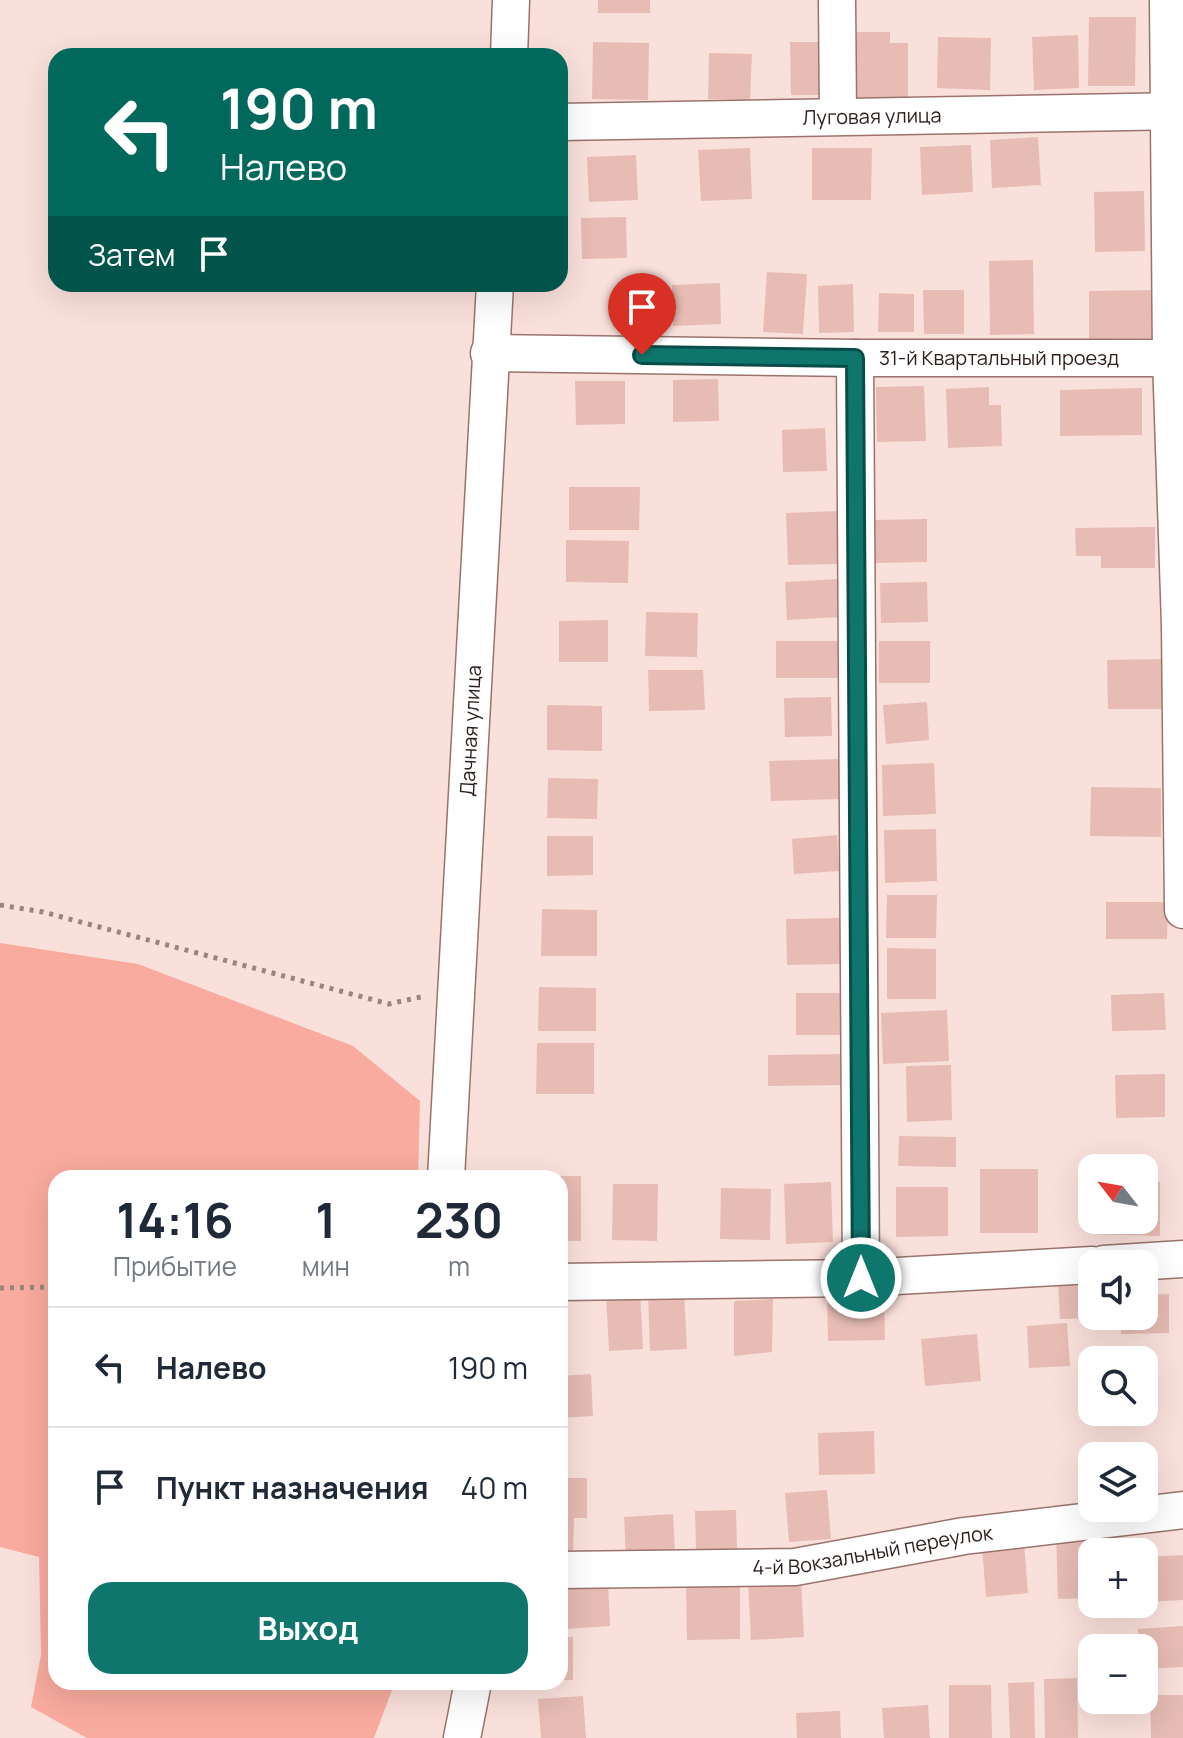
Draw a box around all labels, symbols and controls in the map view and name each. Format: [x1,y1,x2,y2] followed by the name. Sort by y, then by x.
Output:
[220,69,378,146] text: 190 m
[88,80,192,184] icon: left
[802,101,942,131] street label: Луговая улица
[220,142,347,191] text: Налево
[192,232,236,276] icon: arrive
[88,234,176,275] text: Затем
[608,273,676,355] pin
[620,285,664,329] icon: arrive
[879,344,1119,371] street label: 31-й Квартальный проезд
[453,664,487,797] street label: Дачная улица
[1078,1154,1158,1234] north arrow
[1078,1154,1158,1714] map controls
[116,1187,234,1252] text: 14:16
[315,1187,336,1252] text: 1
[415,1187,503,1252] text: 230
[819,1236,903,1320] position arrow
[113,1248,237,1284] text: Прибытие
[302,1248,350,1284] text: мин
[448,1248,470,1284] text: m
[1078,1250,1158,1330] button: sound
[88,1345,132,1389] icon: left
[1078,1346,1158,1426] button: search
[156,1347,266,1388] text: Налево
[448,1347,528,1388] text: 190 m
[1078,1442,1158,1522] button: layers
[88,1465,132,1509] icon: arrive
[156,1467,429,1508] text: Пункт назначения
[461,1467,528,1508] text: 40 m
[752,1519,995,1581] street label: 4-й Вокзальный переулок
[1078,1538,1158,1618] button: +
[88,1582,528,1674] button: Выход
[1078,1634,1158,1714] button: −

